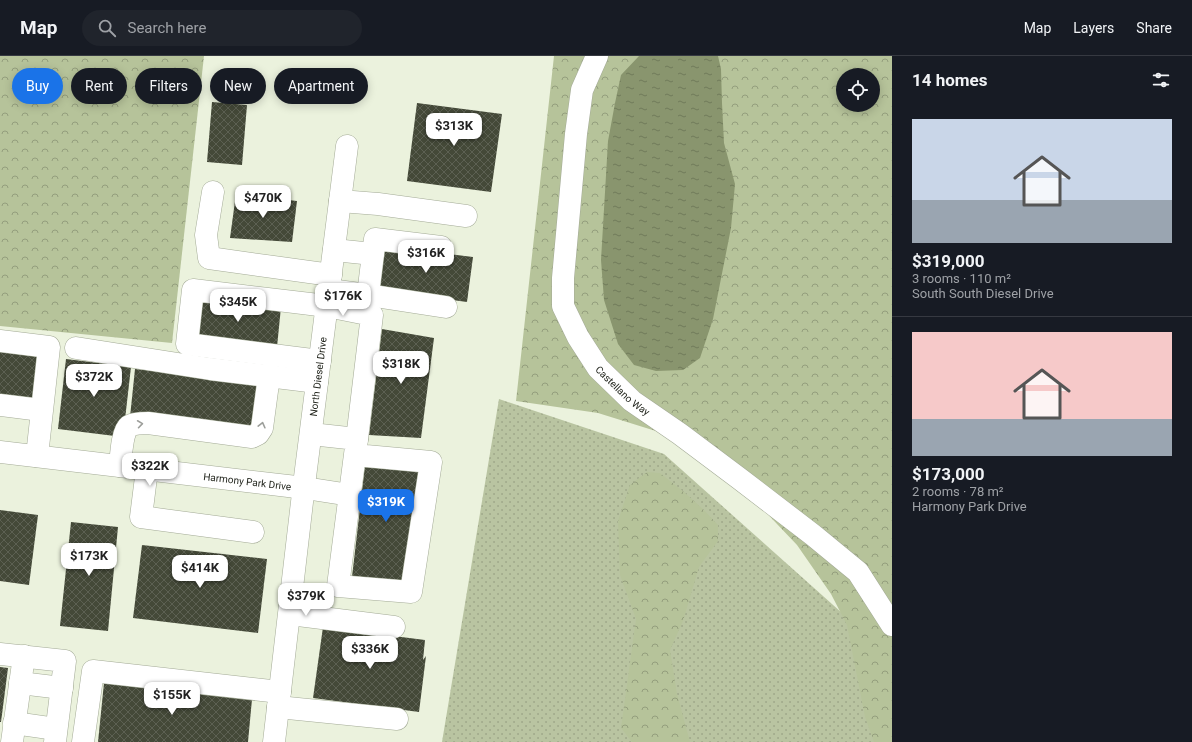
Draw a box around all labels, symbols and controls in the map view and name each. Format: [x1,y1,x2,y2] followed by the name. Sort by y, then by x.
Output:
[82,10,362,46] search box
[20,16,58,39] text: Map
[96,17,118,39] icon: search
[128,19,206,37] text: Search here
[1024,20,1051,36] text: Map
[1073,20,1114,36] text: Layers
[1136,20,1172,36] text: Share
[12,68,63,104] chip: Buy
[71,68,127,104] chip: Rent
[135,68,202,104] chip: Filters
[210,68,266,104] chip: New
[274,68,368,104] chip: Apartment
[836,68,880,112] map controls
[836,68,880,112] button: locate
[1150,69,1172,91] icon: filters
[912,70,988,90] text: 14 homes
[426,113,482,147] pin: $313K
[435,118,473,133] text: $313K
[1006,145,1078,217] icon: home
[235,185,291,219] pin: $470K
[244,190,282,205] text: $470K
[398,240,454,274] pin: $316K
[407,245,445,260] text: $316K
[912,251,984,271] text: $319,000
[912,271,1011,286] text: 3 rooms · 110 m²
[315,283,371,317] pin: $176K
[912,286,1054,301] text: South South Diesel Drive
[324,288,362,303] text: $176K
[210,289,266,323] pin: $345K
[219,294,257,309] text: $345K
[308,336,329,417] street label: North Diesel Drive
[373,351,429,385] pin: $318K
[382,356,420,371] text: $318K
[1006,358,1078,430] icon: home
[66,364,122,398] pin: $372K
[593,364,652,418] street label: Castellano Way
[75,369,113,384] text: $372K
[137,420,143,429] one-way arrow
[257,421,265,428] one-way arrow
[122,453,178,487] pin: $322K
[131,458,169,473] text: $322K
[912,464,984,484] text: $173,000
[203,471,292,492] street label: Harmony Park Drive
[912,484,1004,499] text: 2 rooms · 78 m²
[358,489,414,523] pin: $319K
[367,494,405,509] text: $319K
[912,499,1027,514] text: Harmony Park Drive
[61,543,117,577] pin: $173K
[70,548,108,563] text: $173K
[172,555,228,589] pin: $414K
[181,560,219,575] text: $414K
[278,583,334,617] pin: $379K
[287,588,325,603] text: $379K
[342,636,398,670] pin: $336K
[351,641,389,656] text: $336K
[144,682,200,716] pin: $155K
[153,687,191,702] text: $155K

